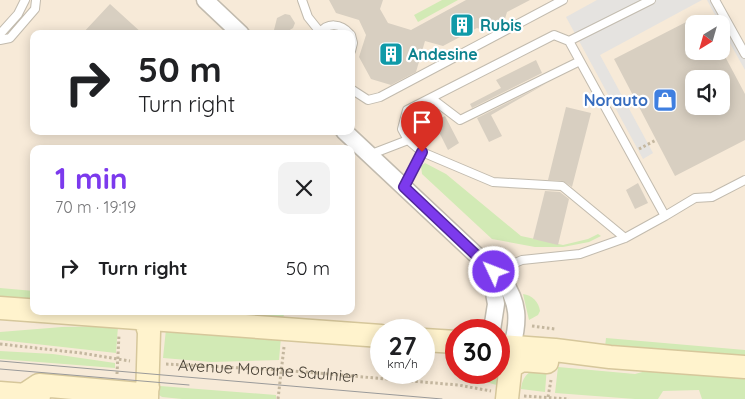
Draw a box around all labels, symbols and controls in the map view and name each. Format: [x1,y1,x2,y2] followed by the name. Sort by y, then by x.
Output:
[449,12,475,38] building icon: Rubis
[480,15,522,35] place label: Rubis
[685,15,730,60] north arrow
[685,15,730,115] map controls
[378,41,404,67] building icon: Andesine
[408,44,478,64] place label: Andesine
[138,47,222,91] text: 50 m
[55,50,120,115] icon: right
[685,70,730,115] button: sound
[652,87,678,113] shop icon: Norauto
[138,90,235,118] text: Turn right
[584,90,648,110] place label: Norauto
[401,101,443,152] pin
[408,108,436,136] icon: arrive
[55,159,128,197] text: 1 min
[278,162,330,214] button: close
[55,197,136,217] text: 70 m · 19:19
[467,245,519,297] position arrow
[55,254,83,282] icon: right
[98,256,187,280] text: Turn right
[286,256,330,280] text: 50 m
[445,319,510,384] speed limit sign: 30
[389,330,416,361] text: 27
[178,355,358,386] street label: Avenue Morane Saulnier
[387,356,418,371] text: km/h

